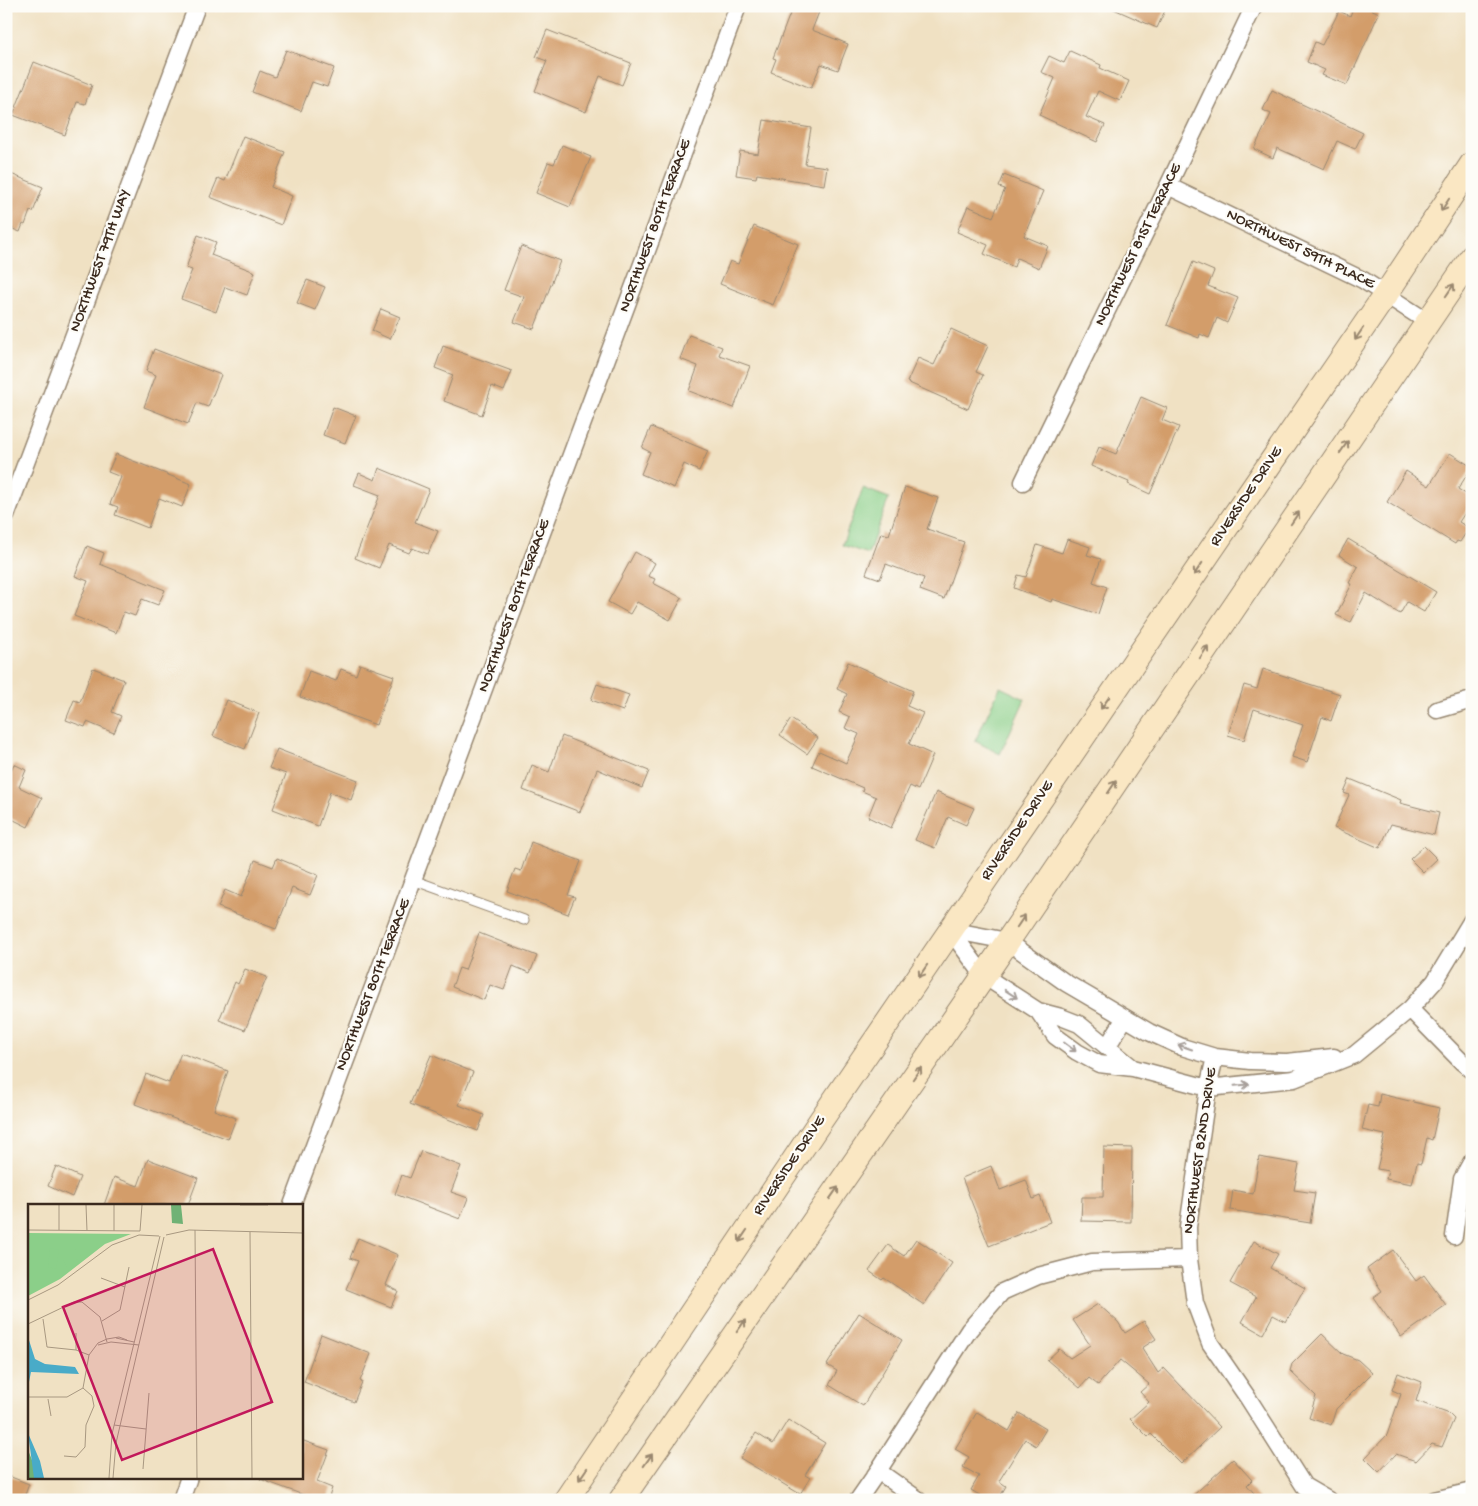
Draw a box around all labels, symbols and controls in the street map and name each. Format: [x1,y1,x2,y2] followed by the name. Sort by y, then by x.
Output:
[616,136,697,315] street label: NORTHWEST 80TH TERRACE
[1091,160,1187,329] street label: NORTHWEST 81ST TERRACE
[66,187,136,335] street label: NORTHWEST 79TH WAY
[1440,198,1450,212] one-way arrow
[1223,206,1378,295] street label: NORTHWEST 59TH PLACE
[1445,283,1455,297] one-way arrow
[1353,327,1364,341] one-way arrow
[1339,440,1349,454] one-way arrow
[1207,443,1288,551] street label: RIVERSIDE DRIVE
[1290,511,1300,525] one-way arrow
[475,516,556,695] street label: NORTHWEST 80TH TERRACE
[1193,562,1203,576] one-way arrow
[1199,646,1209,660] one-way arrow
[1100,696,1110,710] one-way arrow
[978,777,1059,885] street label: RIVERSIDE DRIVE
[1107,780,1117,794] one-way arrow
[332,895,416,1074] street label: NORTHWEST 80TH TERRACE
[1016,914,1026,928] one-way arrow
[918,963,928,977] one-way arrow
[1003,989,1017,999] one-way arrow
[1063,1042,1077,1052] one-way arrow
[1178,1042,1193,1051] one-way arrow
[912,1066,922,1080] one-way arrow
[1180,1066,1222,1235] street label: NORTHWEST 82ND DRIVE
[1234,1080,1250,1090] one-way arrow
[750,1112,831,1220] street label: RIVERSIDE DRIVE
[829,1186,839,1200] one-way arrow
[28,1204,302,1478] inset map
[738,1228,748,1242] one-way arrow
[736,1319,746,1333] one-way arrow
[643,1453,653,1467] one-way arrow
[578,1467,588,1481] one-way arrow

